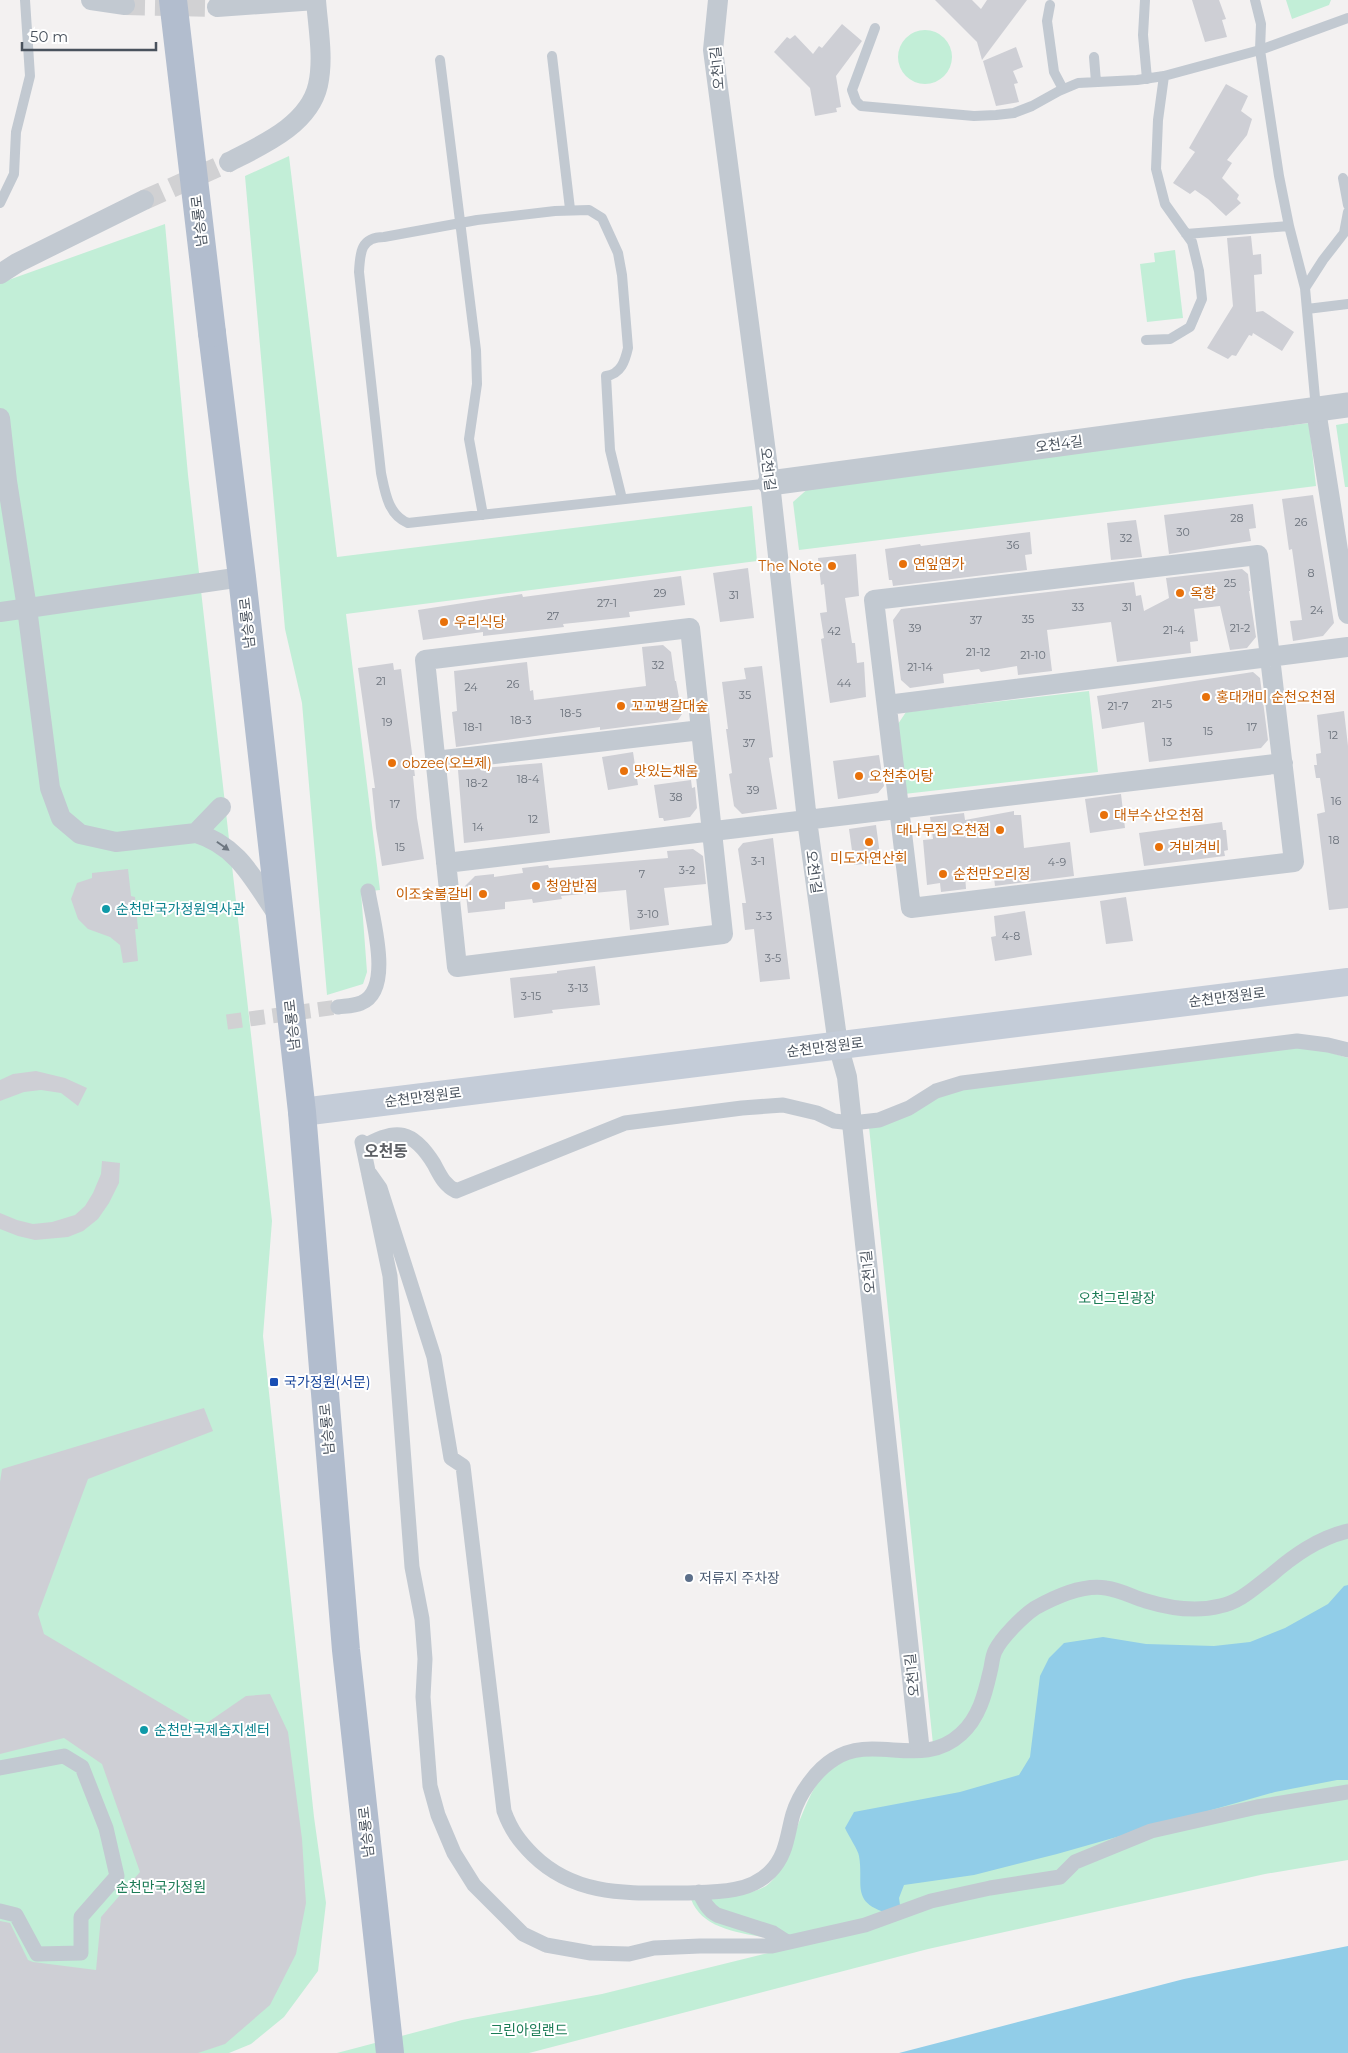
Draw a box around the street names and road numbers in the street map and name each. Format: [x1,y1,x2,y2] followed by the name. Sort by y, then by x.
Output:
[706,45,728,91] street label: 오천1길
[187,194,211,248] street label: 남승룡로
[1034,432,1084,456] street label: 오천4길
[756,446,780,492] street label: 오천1길
[235,596,259,650] street label: 남승룡로
[802,849,826,895] street label: 오천1길
[1188,983,1267,1011] street label: 순천만정원로
[280,998,304,1052] street label: 남승룡로
[786,1033,865,1061] street label: 순천만정원로
[384,1083,463,1111] street label: 순천만정원로
[857,1249,879,1295] street label: 오천1길
[316,1402,338,1455] street label: 남승룡로
[901,1652,923,1698] street label: 오천1길
[354,1805,378,1859] street label: 남승룡로

